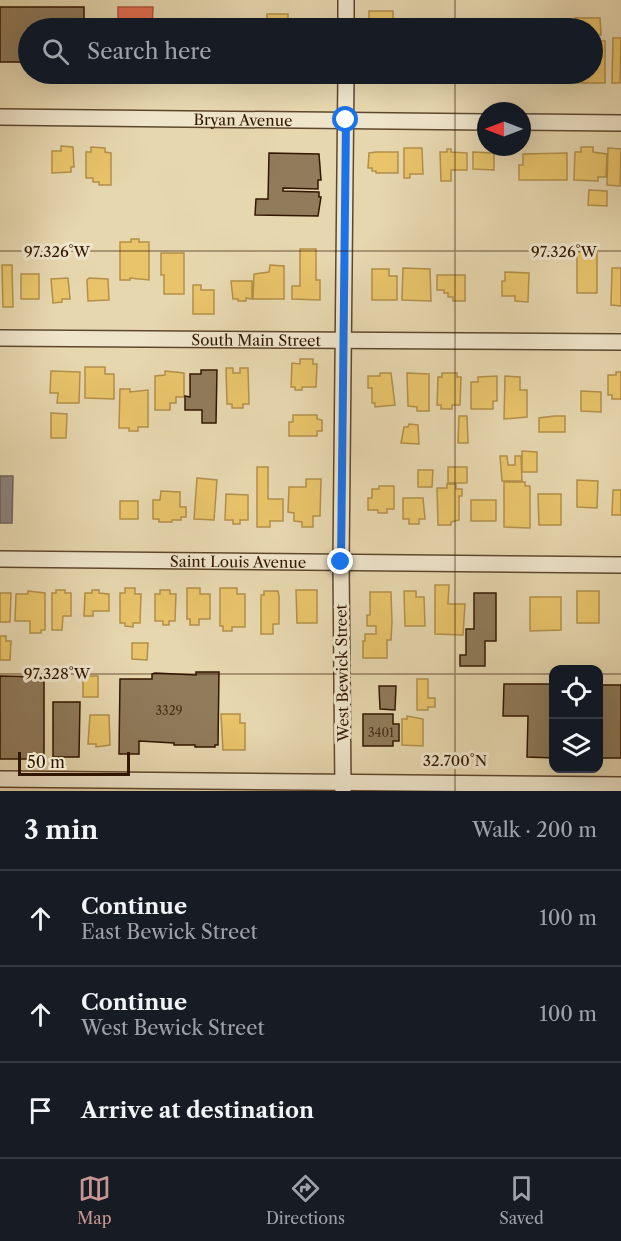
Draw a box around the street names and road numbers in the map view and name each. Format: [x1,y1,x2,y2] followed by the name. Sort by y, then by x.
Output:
[194,109,292,130] street label: Bryan Avenue
[191,330,322,350] street label: South Main Street
[170,551,306,571] street label: Saint Louis Avenue
[331,603,353,743] street label: West Bewick Street

